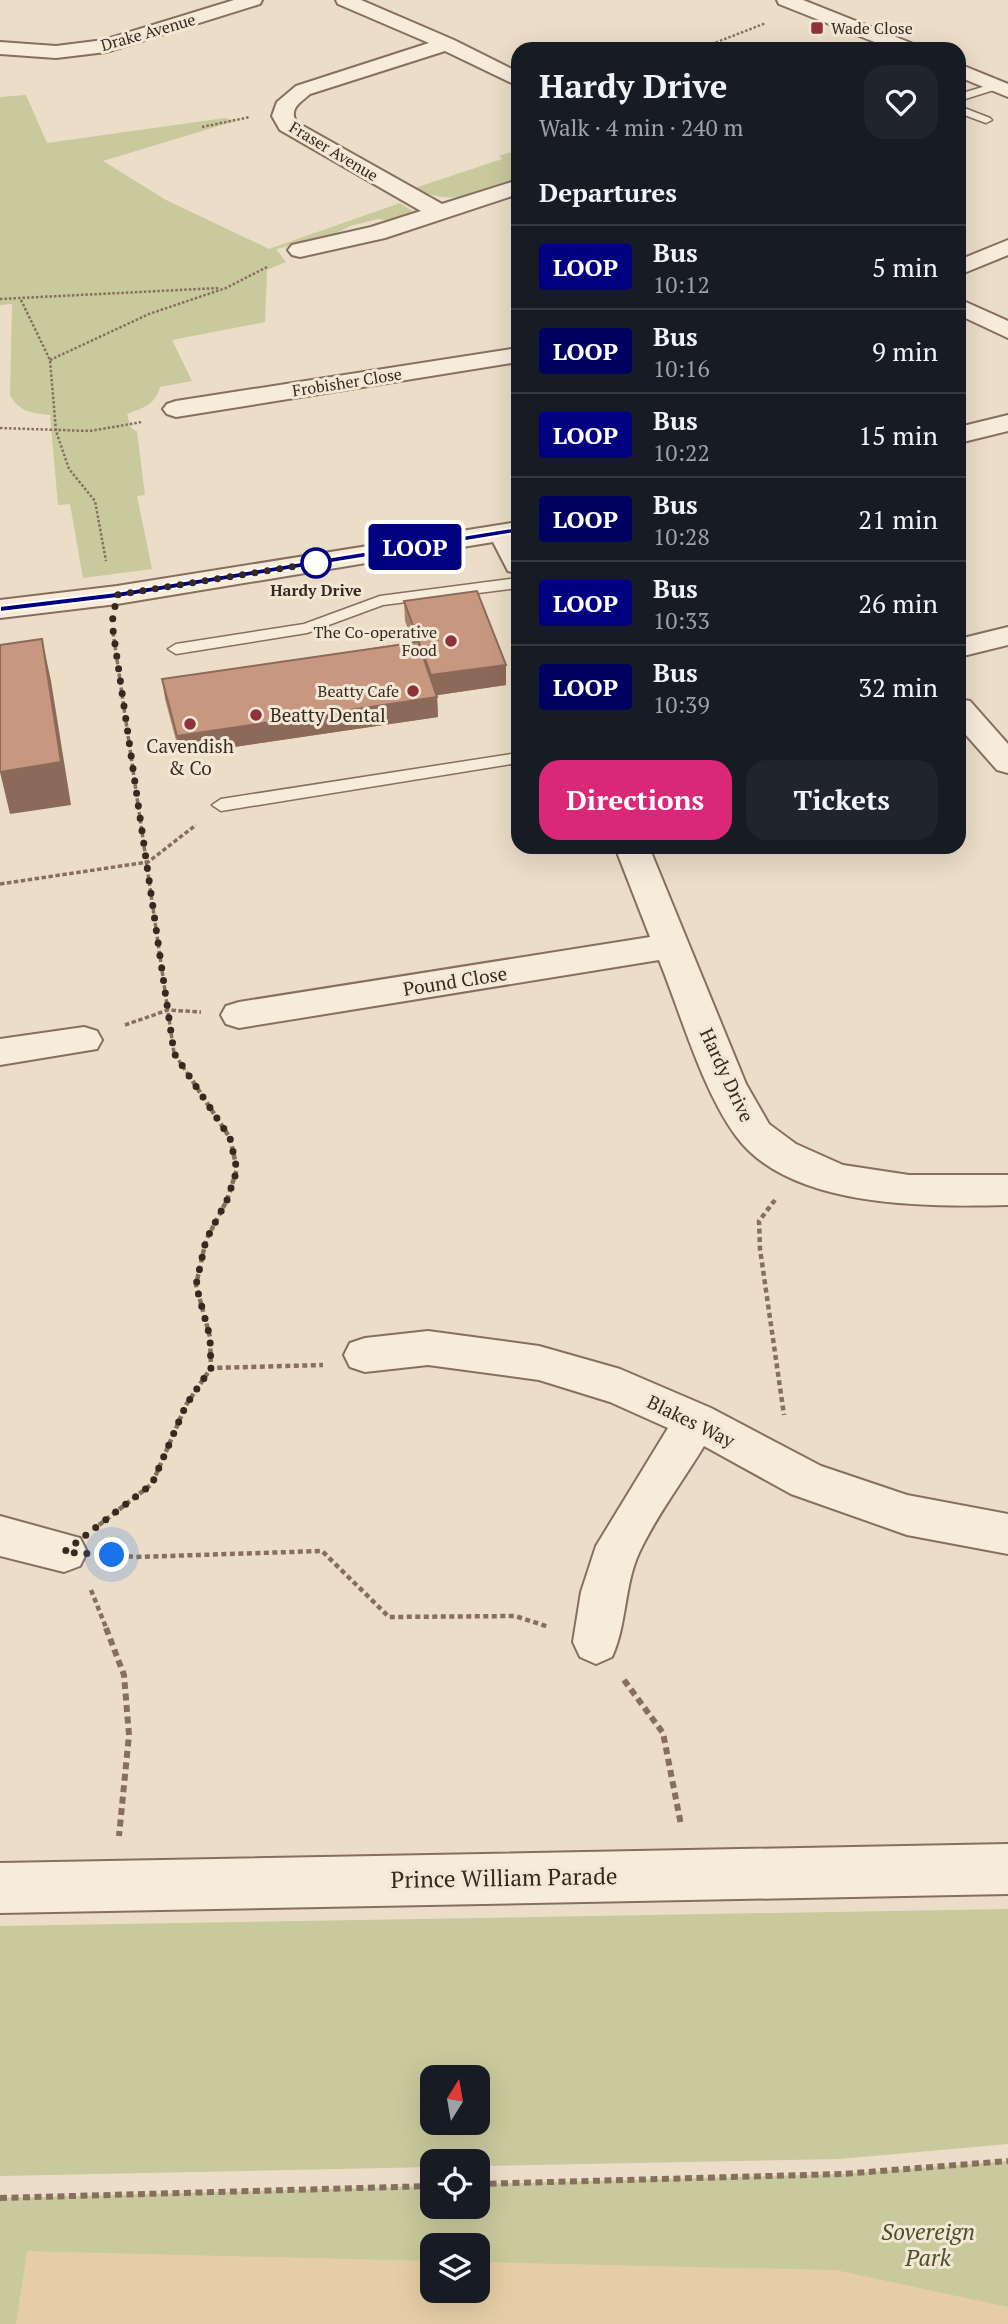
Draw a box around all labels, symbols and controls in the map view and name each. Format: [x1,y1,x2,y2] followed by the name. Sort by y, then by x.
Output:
[98,8,198,56] street label: Drake Avenue
[831,17,913,39] place label: Wade Close
[809,20,825,36] marker: Wade Close
[539,64,728,107] text: Hardy Drive
[864,65,938,139] button: heart
[539,112,743,143] text: Walk · 4 min · 240 m
[285,116,383,186] street label: Fraser Avenue
[539,175,677,209] text: Departures
[653,235,698,269] text: Bus
[872,250,938,284] text: 5 min
[553,251,618,283] text: LOOP
[653,269,710,300] text: 10:12
[653,319,698,353] text: Bus
[872,334,938,368] text: 9 min
[553,335,618,367] text: LOOP
[653,353,710,384] text: 10:16
[291,362,403,402] street label: Frobisher Close
[653,403,698,437] text: Bus
[858,418,938,452] text: 15 min
[553,419,618,451] text: LOOP
[653,437,710,468] text: 10:22
[653,487,698,521] text: Bus
[858,502,938,536] text: 21 min
[553,503,618,535] text: LOOP
[653,521,710,552] text: 10:28
[366,524,464,570] line badge: LOOP
[382,531,448,563] text: LOOP
[301,548,331,578] marker: Hardy Drive
[653,571,698,605] text: Bus
[270,579,362,601] place label: Hardy Drive
[858,586,938,620] text: 26 min
[553,587,618,619] text: LOOP
[653,605,710,636] text: 10:33
[313,621,437,661] place label: The Co-operative Food
[443,633,459,649] marker: The Co-operative Food
[653,655,698,689] text: Bus
[858,670,938,704] text: 32 min
[553,671,618,703] text: LOOP
[318,680,399,702] place label: Beatty Cafe
[405,683,421,699] marker: Beatty Cafe
[653,689,710,720] text: 10:39
[270,702,386,727] place label: Beatty Dental
[248,707,264,723] marker: Beatty Dental
[182,716,198,732] marker: Cavendish & Co
[146,733,234,780] place label: Cavendish & Co
[539,760,732,840] button: Directions
[746,760,938,840] button: Tickets
[401,960,509,1001] street label: Pound Close
[695,1024,760,1126] street label: Hardy Drive
[643,1389,740,1453] street label: Blakes Way
[94,1537,129,1572] your location
[390,1860,618,1895] street label: Prince William Parade
[420,2065,490,2135] north arrow
[420,2065,490,2303] map controls
[420,2149,490,2219] button: locate
[881,2216,975,2273] park label: Sovereign Park
[420,2233,490,2303] button: layers

